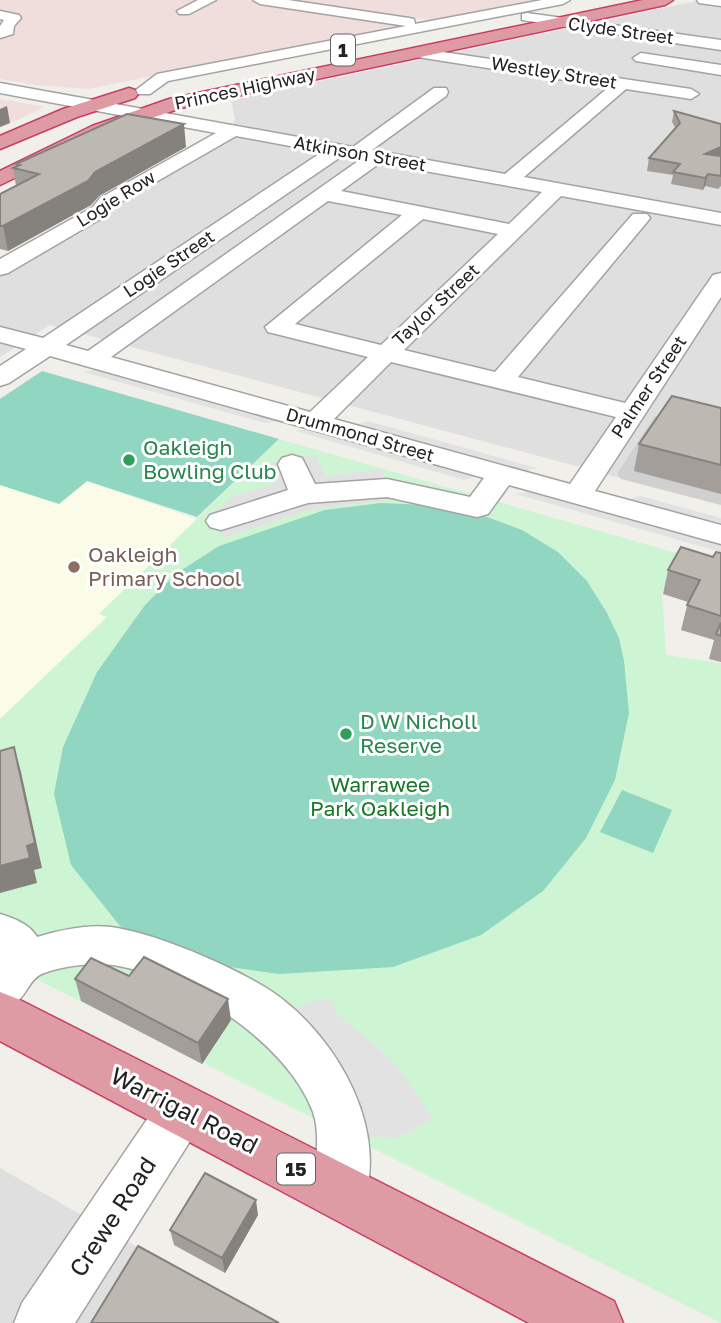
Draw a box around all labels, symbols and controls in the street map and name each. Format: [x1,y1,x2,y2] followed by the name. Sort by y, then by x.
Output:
[567,12,675,48] street label: Clyde Street
[331,34,355,66] road number: 1
[490,51,619,93] street label: Westley Street
[172,62,317,114] street label: Princes Highway
[292,131,428,175] street label: Atkinson Street
[72,165,159,231] street label: Logie Row
[119,225,218,302] street label: Logie Street
[387,259,483,350] street label: Taylor Street
[606,331,690,442] street label: Palmer Street
[284,402,437,466] street label: Drummond Street
[143,434,277,484] place label: Oakleigh Bowling Club
[121,452,137,468] marker: Oakleigh Bowling Club
[88,541,242,591] place label: Oakleigh Primary School
[66,559,82,575] marker: Oakleigh Primary School
[360,708,477,758] place label: D W Nicholl Reserve
[338,726,354,742] marker: D W Nicholl Reserve
[310,771,450,821] park label: Warrawee Park Oakleigh
[106,1060,263,1159] street label: Warrigal Road
[62,1151,161,1282] street label: Crewe Road
[277,1154,315,1184] road number: 15

